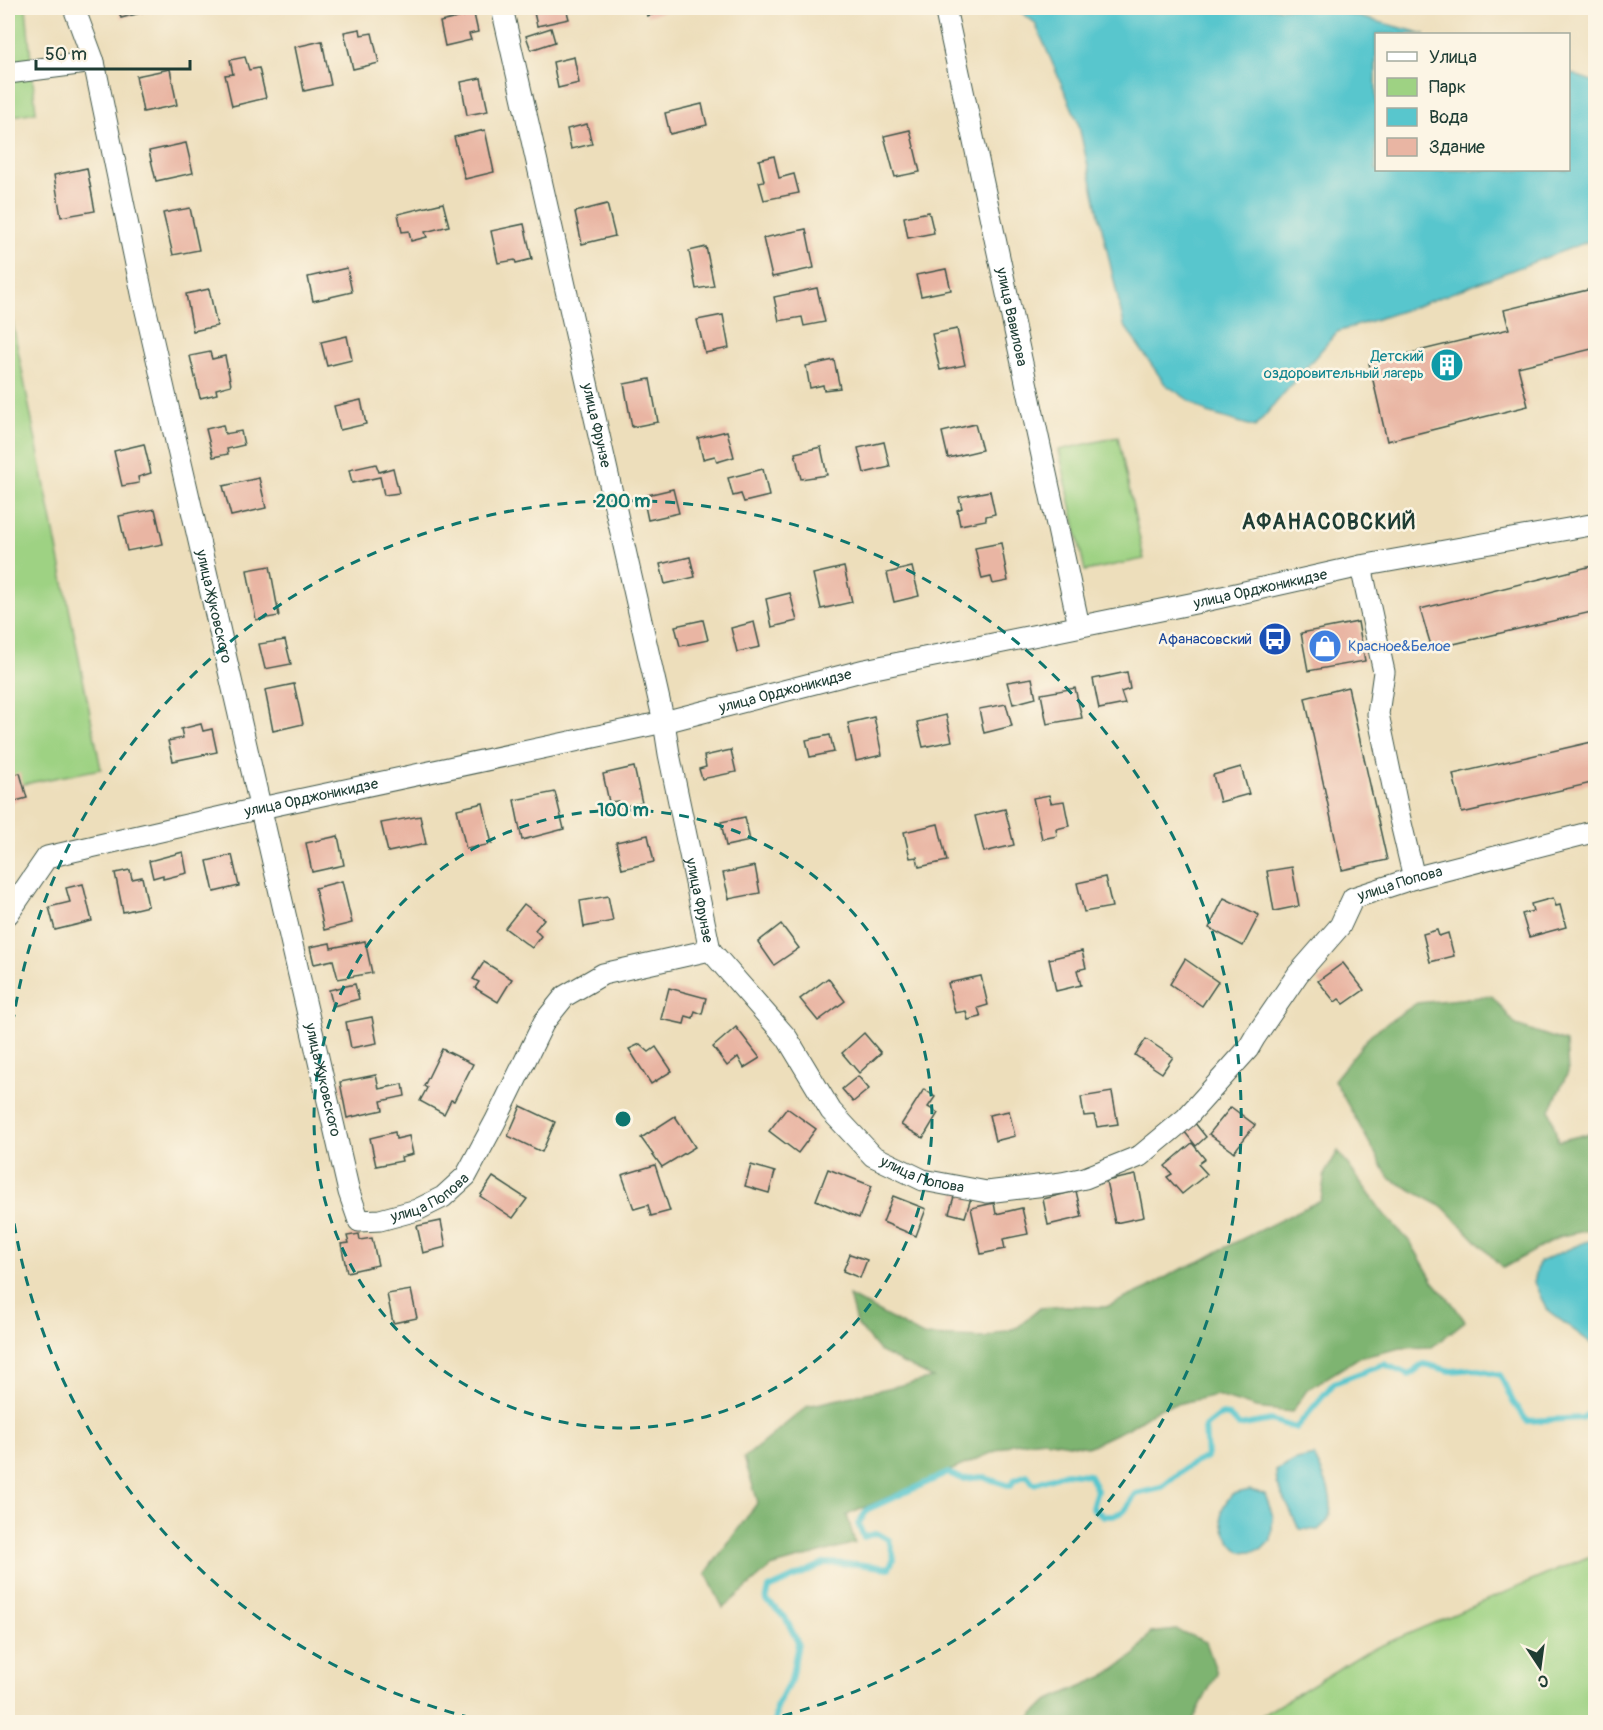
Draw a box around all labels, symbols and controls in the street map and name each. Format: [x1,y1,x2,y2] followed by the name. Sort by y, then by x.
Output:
[36,33,190,71] scale bar
[1375,33,1570,171] legend
[45,43,87,66] text: 50 m
[1429,46,1477,69] text: Улица
[1429,76,1466,99] text: Парк
[1429,106,1468,129] text: Вода
[1429,136,1485,159] text: Здание
[992,265,1032,368] street label: улица Вавилова
[1264,347,1424,383] place label: Детский оздоровительный лагерь
[1429,347,1465,383] building icon: Детский оздоровительный лагерь
[578,380,616,470] street label: улица Фрунзе
[596,490,650,513] text: 200 m
[1242,509,1416,536] district label: АФАНАСОВСКИЙ
[192,547,236,665] street label: улица Жуковского
[1191,564,1330,613] street label: улица Орджоникидзе
[1257,621,1293,657] bus stop icon: Афанасовский
[1307,628,1343,664] shop icon: Красное&Белое
[1158,630,1252,649] place label: Афанасовский
[1348,637,1451,656] place label: Красное&Белое
[716,664,854,717] street label: улица Орджоникидзе
[242,774,380,821] street label: улица Орджоникидзе
[597,799,649,822] text: 100 m
[681,855,718,945] street label: улица Фрунзе
[1354,862,1444,906] street label: улица Попова
[301,1020,345,1138] street label: улица Жуковского
[613,1109,633,1129] centre of rings
[877,1151,966,1197] street label: улица Попова
[388,1169,473,1226] street label: улица Попова
[1510,1637,1570,1697] north arrow
[1536,1670,1550,1692] text: С

